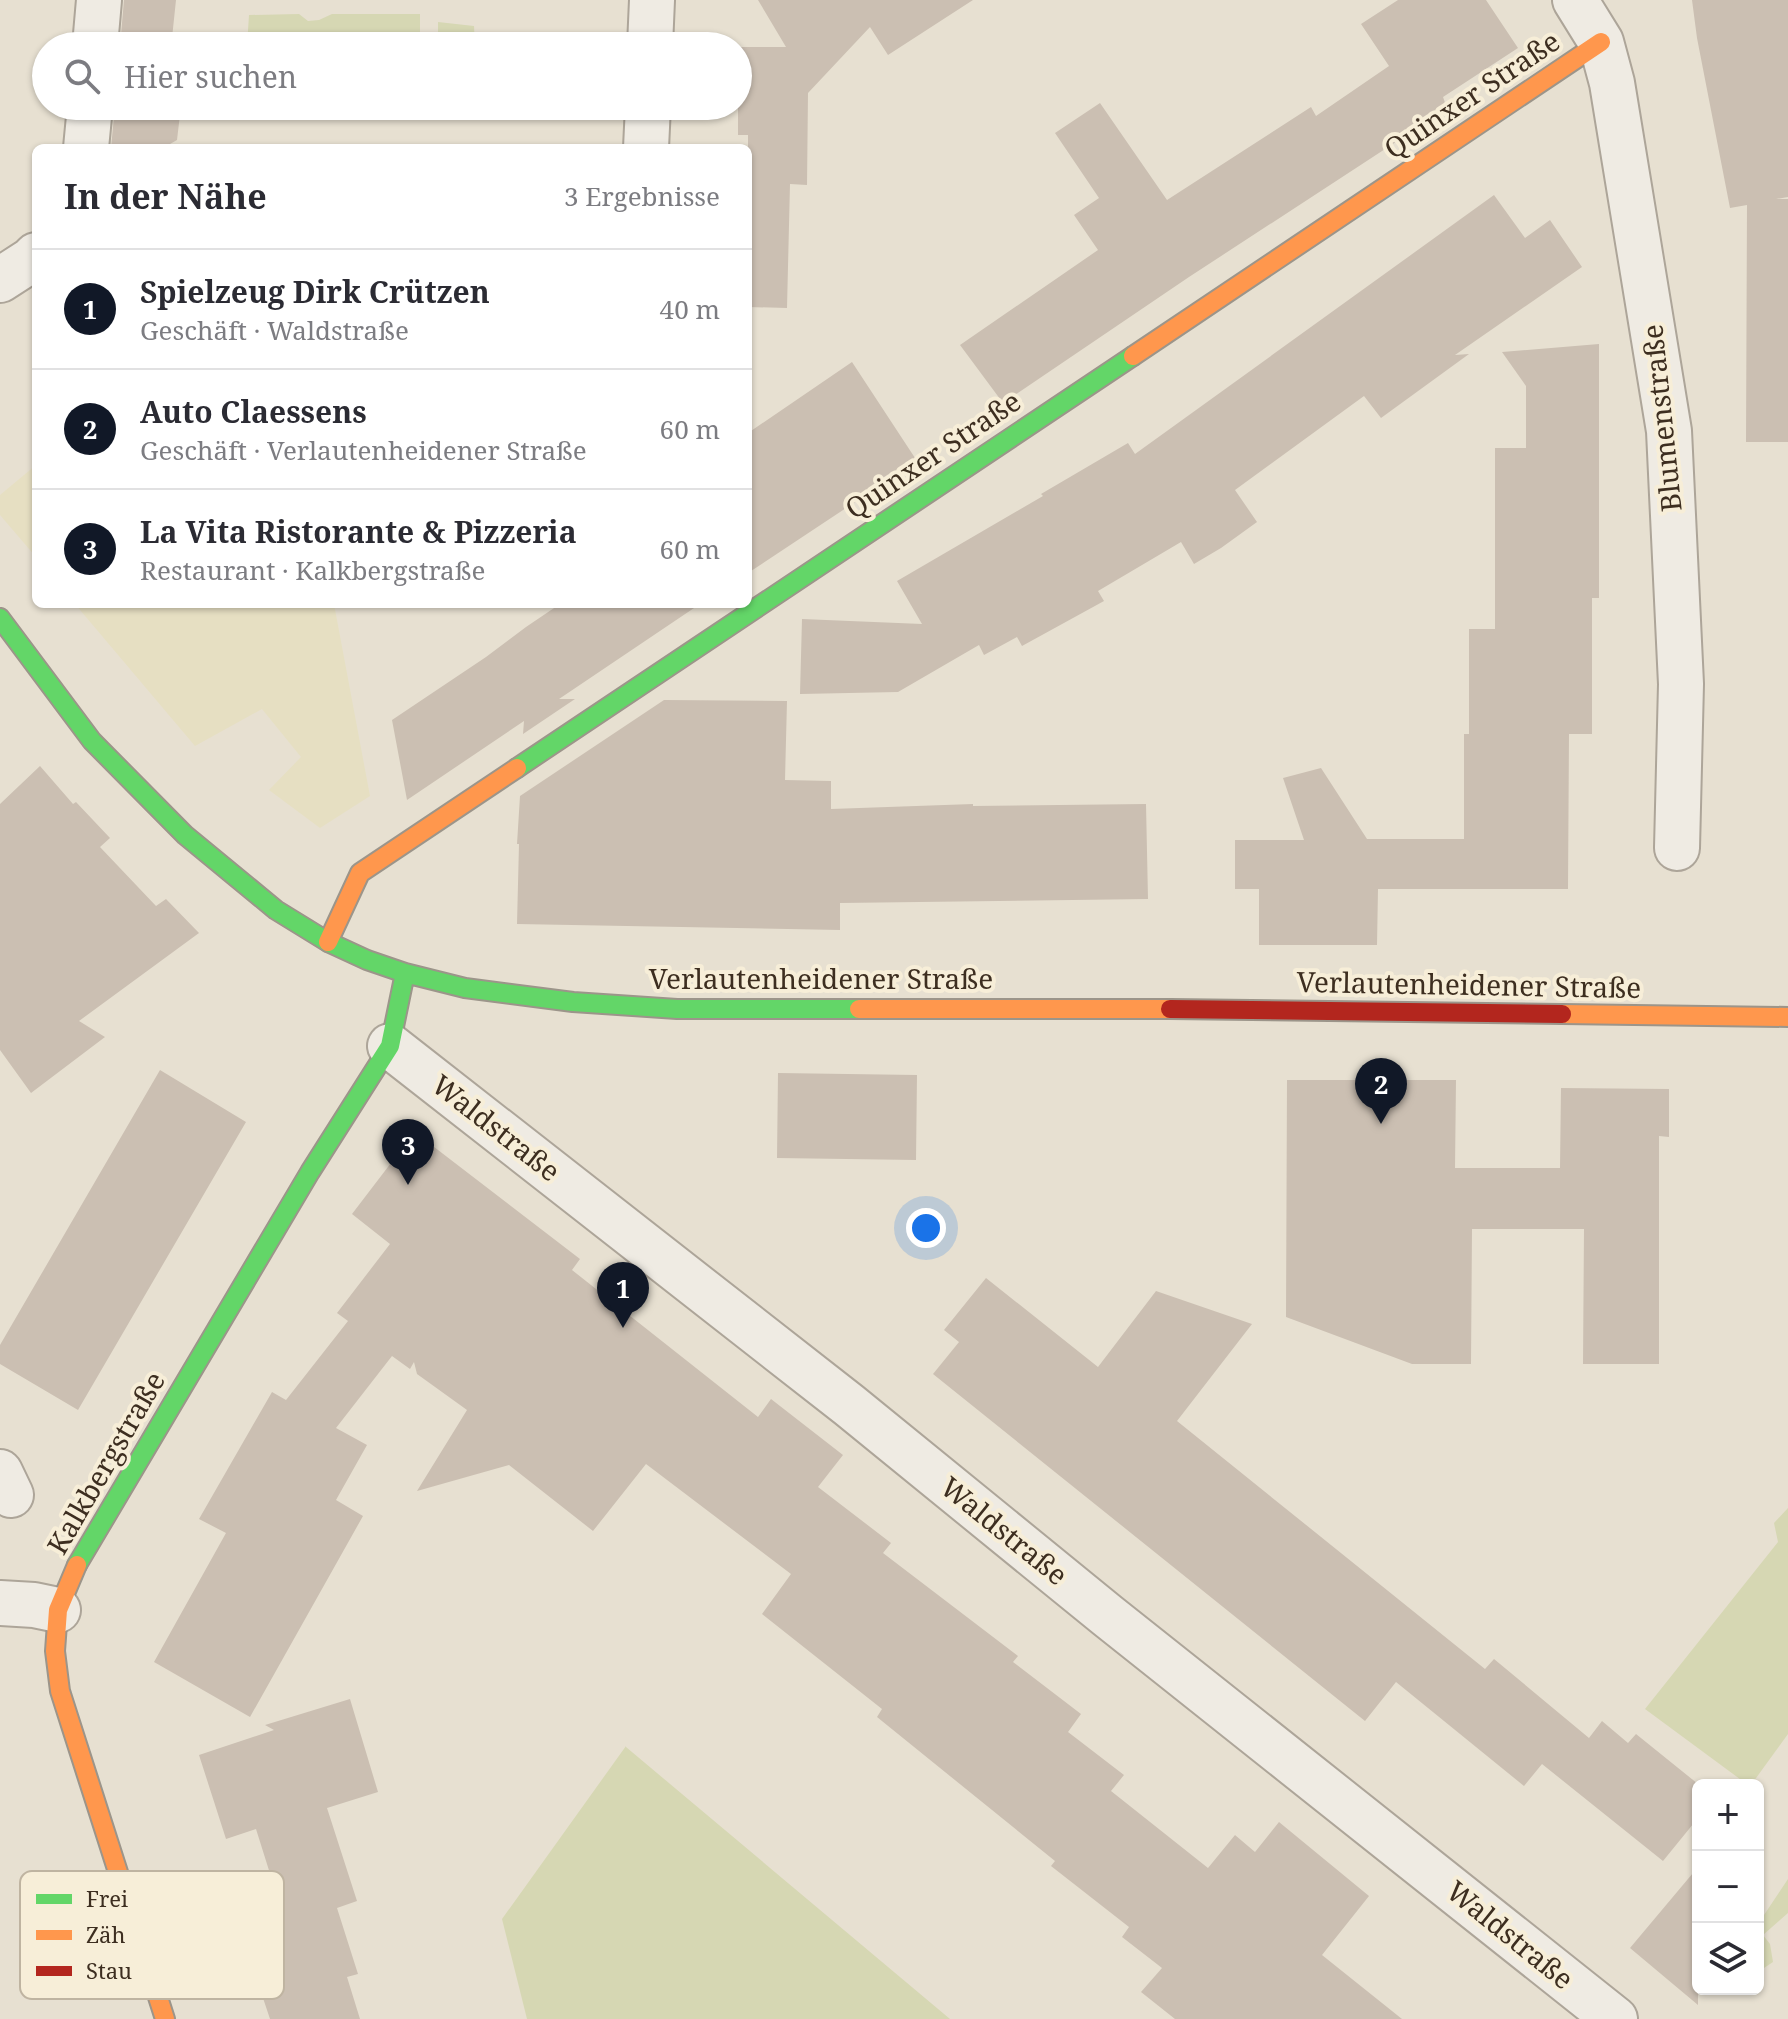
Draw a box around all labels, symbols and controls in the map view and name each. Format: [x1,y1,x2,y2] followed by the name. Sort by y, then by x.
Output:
[1376,21,1567,167] street label: Quinxer Straße
[32,32,752,120] search box
[60,54,104,98] icon: search
[124,56,297,97] text: Hier suchen
[64,173,267,219] text: In der Nähe
[564,178,720,214] text: 3 Ergebnisse
[140,271,490,312] text: Spielzeug Dirk Crützen
[83,291,97,327] text: 1
[660,291,720,327] text: 40 m
[140,312,409,348] text: Geschäft · Waldstraße
[1632,323,1690,514] street label: Blumenstraße
[837,381,1028,527] street label: Quinxer Straße
[140,391,367,432] text: Auto Claessens
[83,411,97,447] text: 2
[660,411,720,447] text: 60 m
[140,432,587,468] text: Geschäft · Verlautenheidener Straße
[140,511,577,552] text: La Vita Ristorante & Pizzeria
[83,531,97,567] text: 3
[660,531,720,567] text: 60 m
[140,552,486,588] text: Restaurant · Kalkbergstraße
[649,959,993,997] street label: Verlautenheidener Straße
[1296,962,1642,1006] street label: Verlautenheidener Straße
[1355,1058,1407,1124] pin: 2
[425,1065,569,1189] street label: Waldstraße
[382,1119,434,1185] pin: 3
[906,1208,946,1248] your location
[597,1262,649,1328] pin: 1
[37,1364,173,1561] street label: Kalkbergstraße
[933,1467,1076,1593] street label: Waldstraße
[1692,1779,1764,1995] map controls
[1692,1779,1764,1851] button: +
[1692,1851,1764,1923] button: −
[20,1871,284,1999] legend
[1439,1871,1582,1997] street label: Waldstraße
[86,1883,128,1913] text: Frei
[86,1919,125,1949] text: Zäh
[1692,1923,1764,1995] button: layers
[86,1955,132,1985] text: Stau

